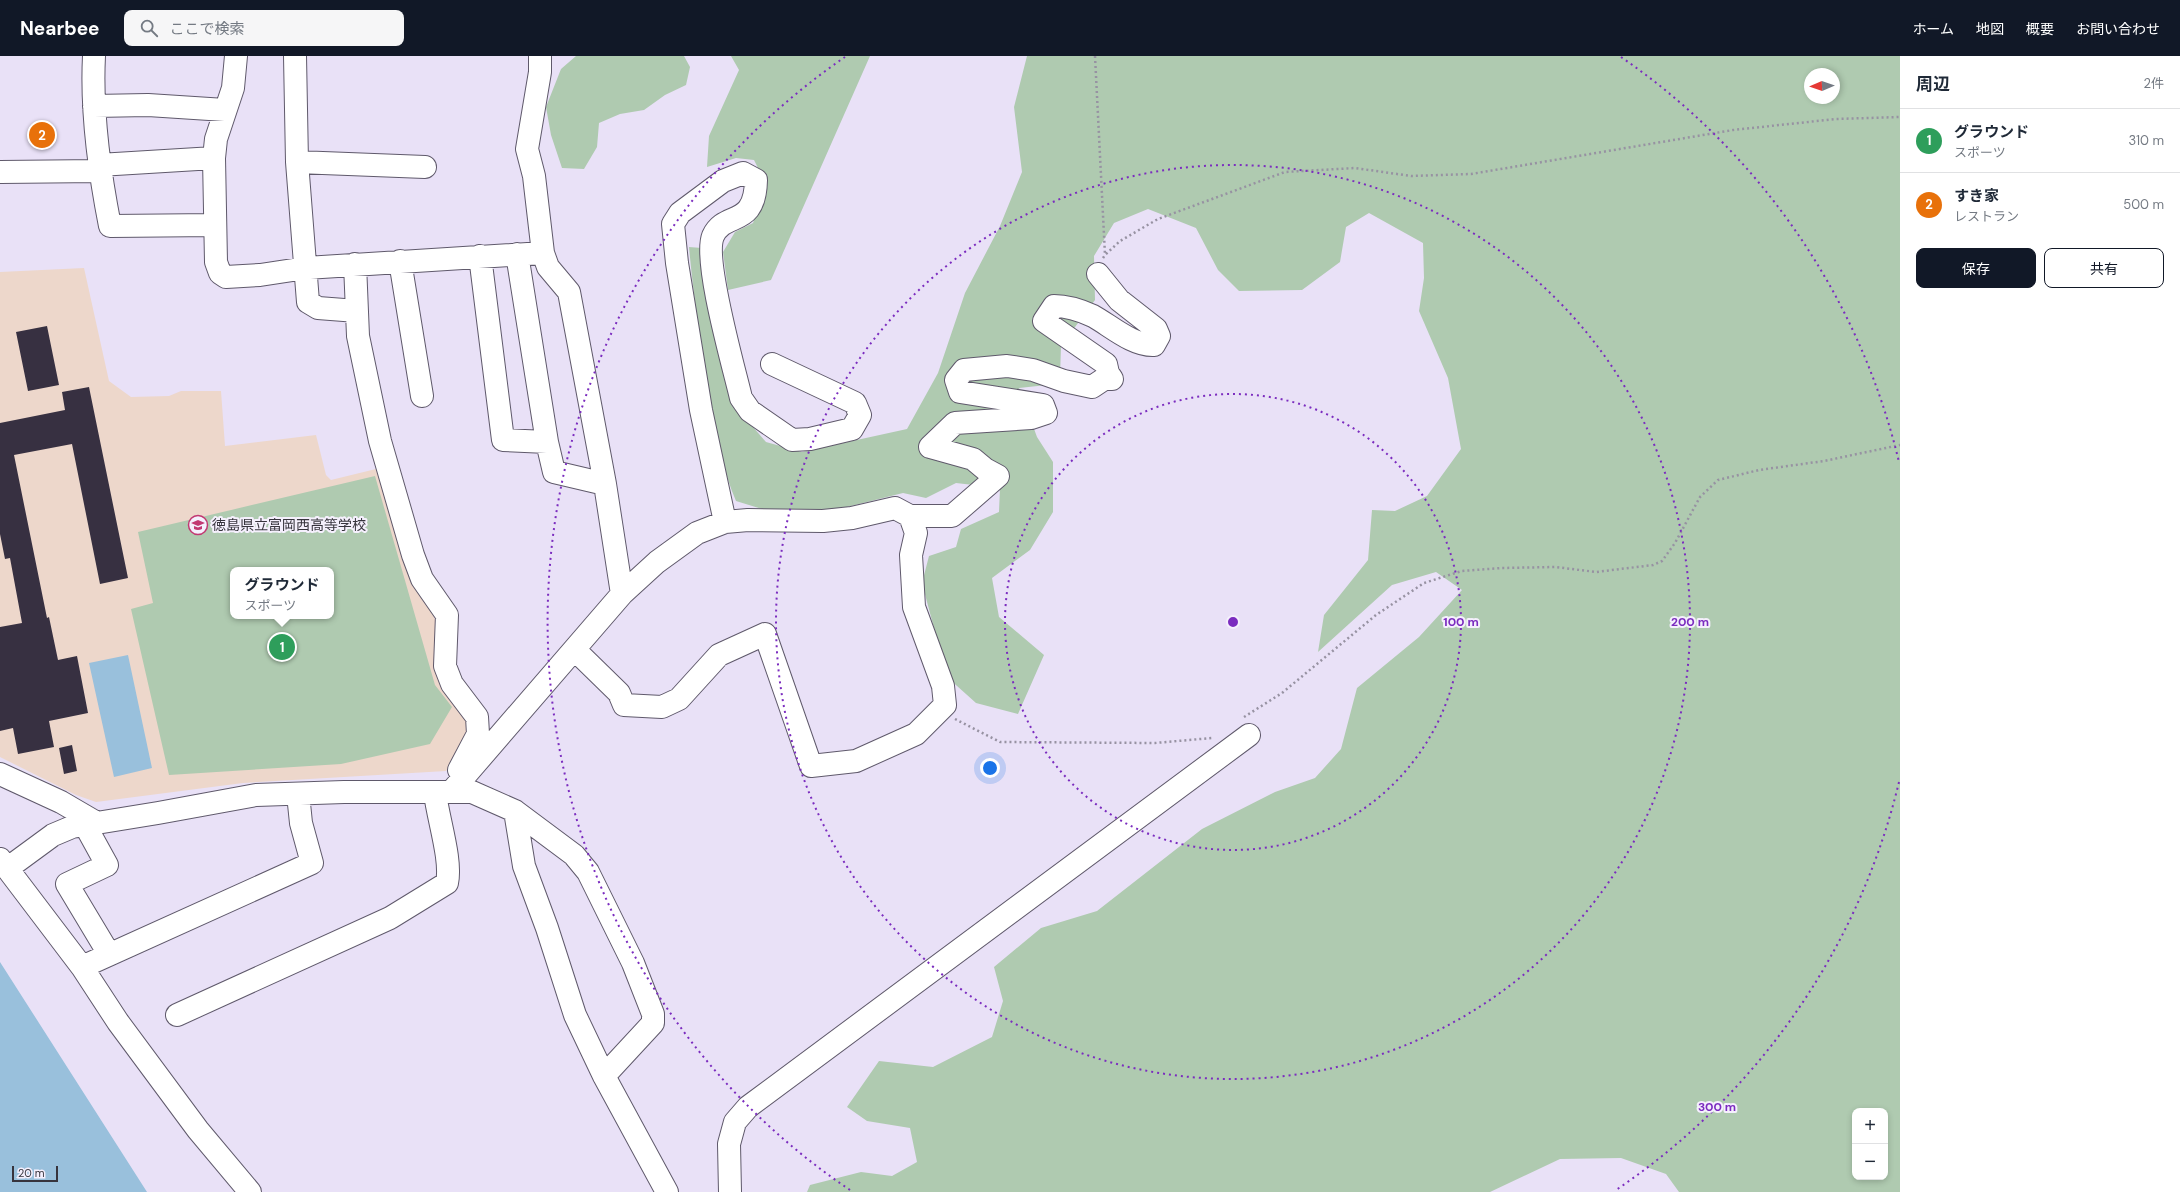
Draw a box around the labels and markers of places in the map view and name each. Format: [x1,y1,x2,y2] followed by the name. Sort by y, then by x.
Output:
[29,120,55,150] pin: 2
[187,514,209,536] school or university icon: 徳島県立富岡西高等学校
[212,516,366,534] place label: 徳島県立富岡西高等学校
[1226,615,1240,629] centre of rings
[269,632,295,662] pin: 1

